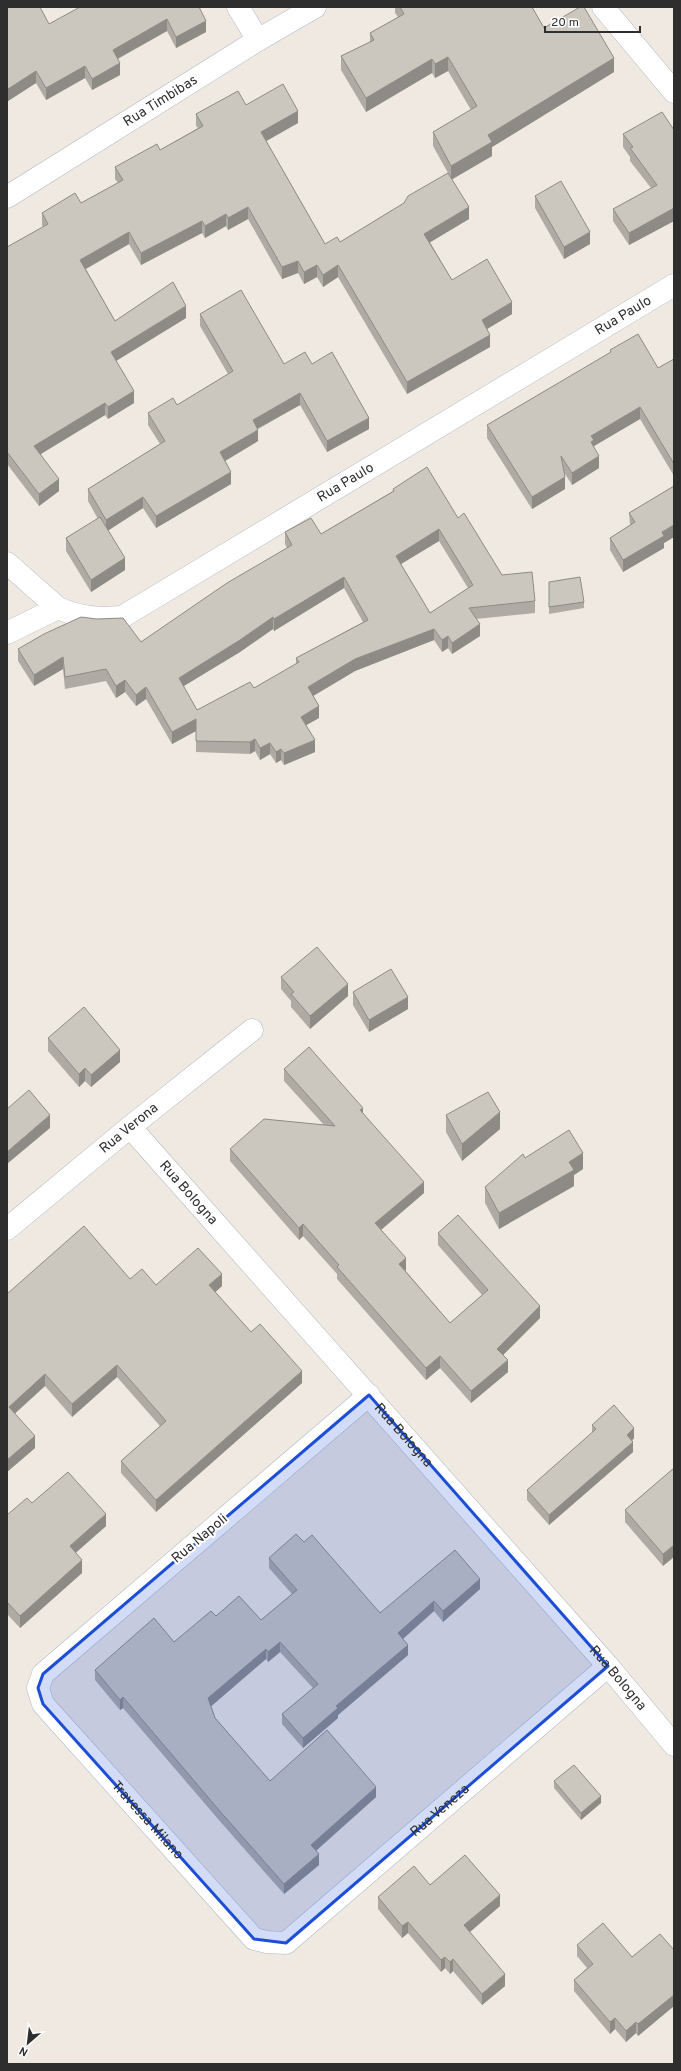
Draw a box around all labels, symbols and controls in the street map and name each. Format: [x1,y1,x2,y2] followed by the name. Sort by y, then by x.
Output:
[545,8,640,34] scale bar
[551,15,579,31] text: 20 m
[120,71,201,131] street label: Rua Timbibas
[592,292,655,339] street label: Rua Paulo
[314,459,377,506] street label: Rua Paulo
[96,1099,162,1157] street label: Rua Verona
[156,1157,221,1228] street label: Rua Bologna
[370,1400,436,1471] street label: Rua Bologna
[169,1511,231,1567] street label: Rua Napoli
[585,1642,650,1714] street label: Rua Bologna
[108,1778,187,1863] street label: Travessa Milano
[407,1780,473,1841] street label: Rua Veneza
[8,2023,48,2063] north arrow
[17,2043,31,2059] text: N

